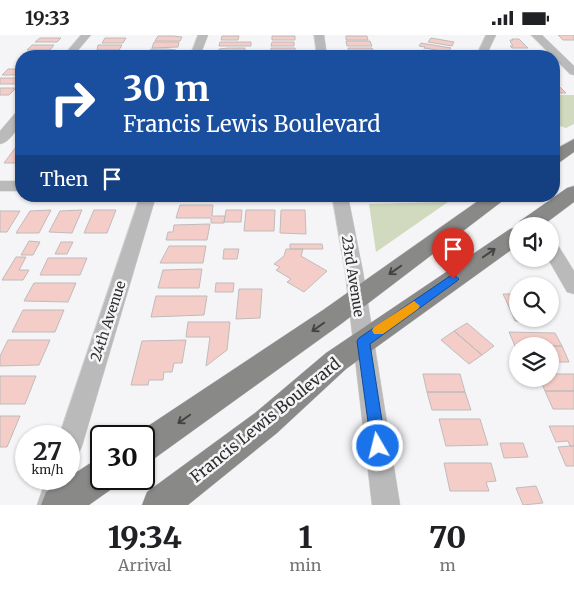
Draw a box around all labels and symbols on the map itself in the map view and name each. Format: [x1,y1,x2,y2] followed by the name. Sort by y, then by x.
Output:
[432,228,474,279] pin
[338,234,368,318] street label: 23rd Avenue
[482,248,496,258] one-way arrow
[389,265,403,275] one-way arrow
[87,279,129,363] street label: 24th Avenue
[311,322,325,332] one-way arrow
[186,353,344,487] street label: Francis Lewis Boulevard
[177,414,191,424] one-way arrow
[351,419,403,471] position arrow
[90,425,155,490] speed limit sign: 30

